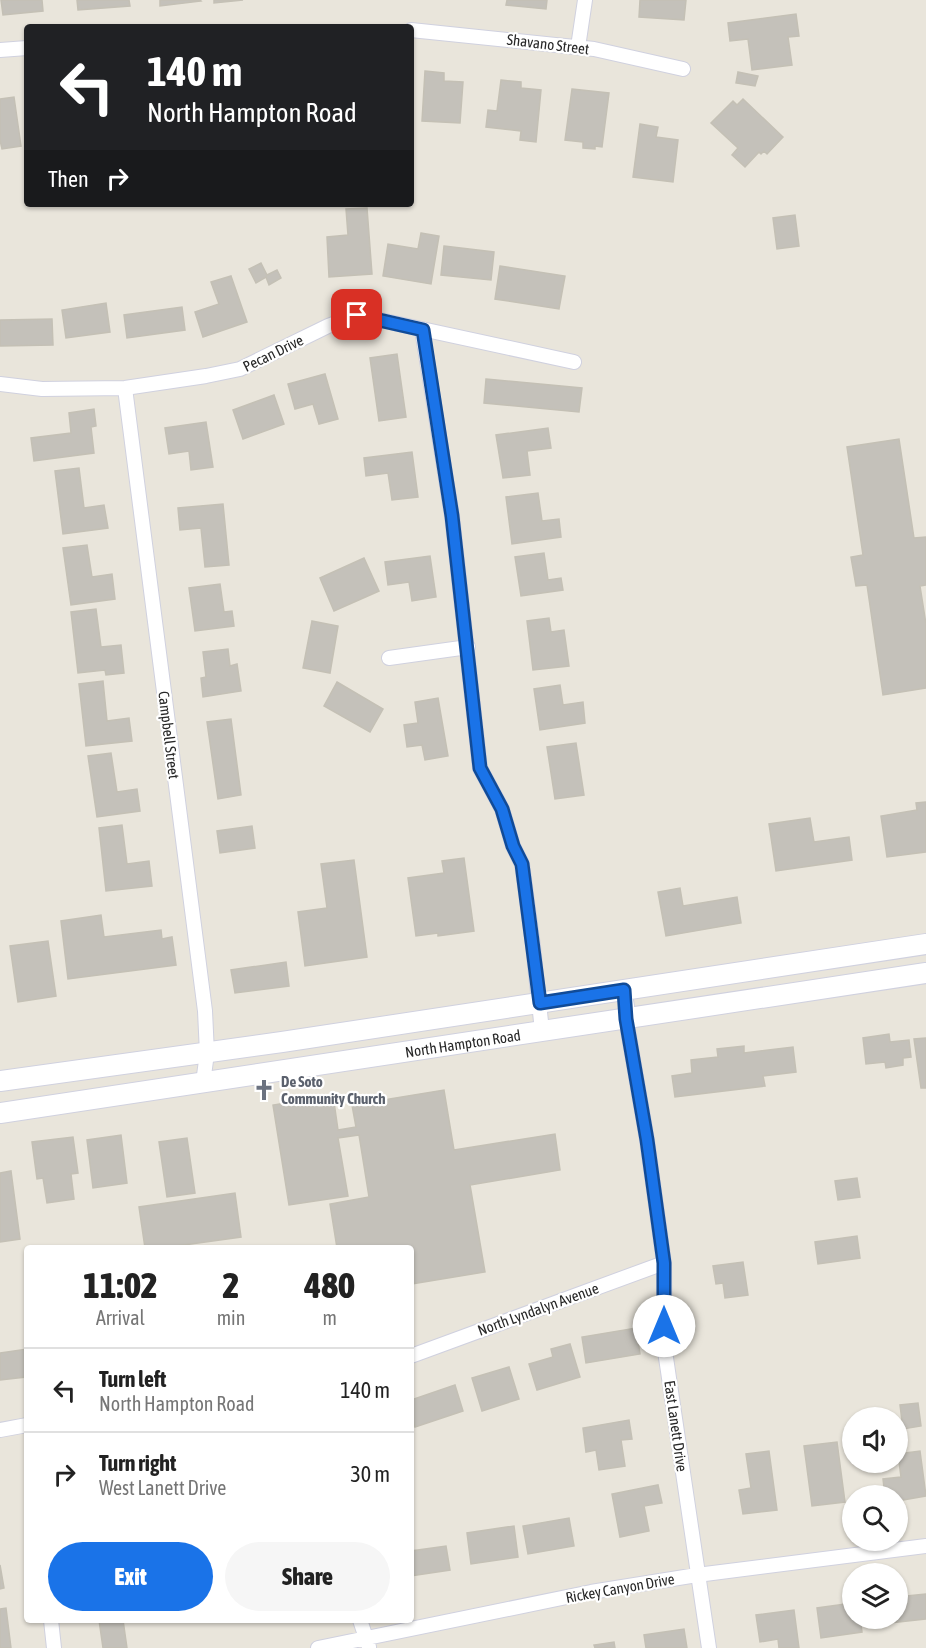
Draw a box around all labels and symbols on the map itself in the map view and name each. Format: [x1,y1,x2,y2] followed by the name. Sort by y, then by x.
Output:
[506,31,590,57] street label: Shavano Street
[331,289,382,340] pin
[240,331,306,375] street label: Pecan Drive
[155,690,183,780] street label: Campbell Street
[404,1026,522,1060] street label: North Hampton Road
[281,1073,385,1107] place label: De Soto Community Church
[252,1078,276,1102] church icon: De Soto Community Church
[475,1279,601,1339] street label: North Lyndalyn Avenue
[632,1294,696,1358] position arrow
[661,1379,691,1473] street label: East Lanett Drive
[564,1570,676,1606] street label: Rickey Canyon Drive

